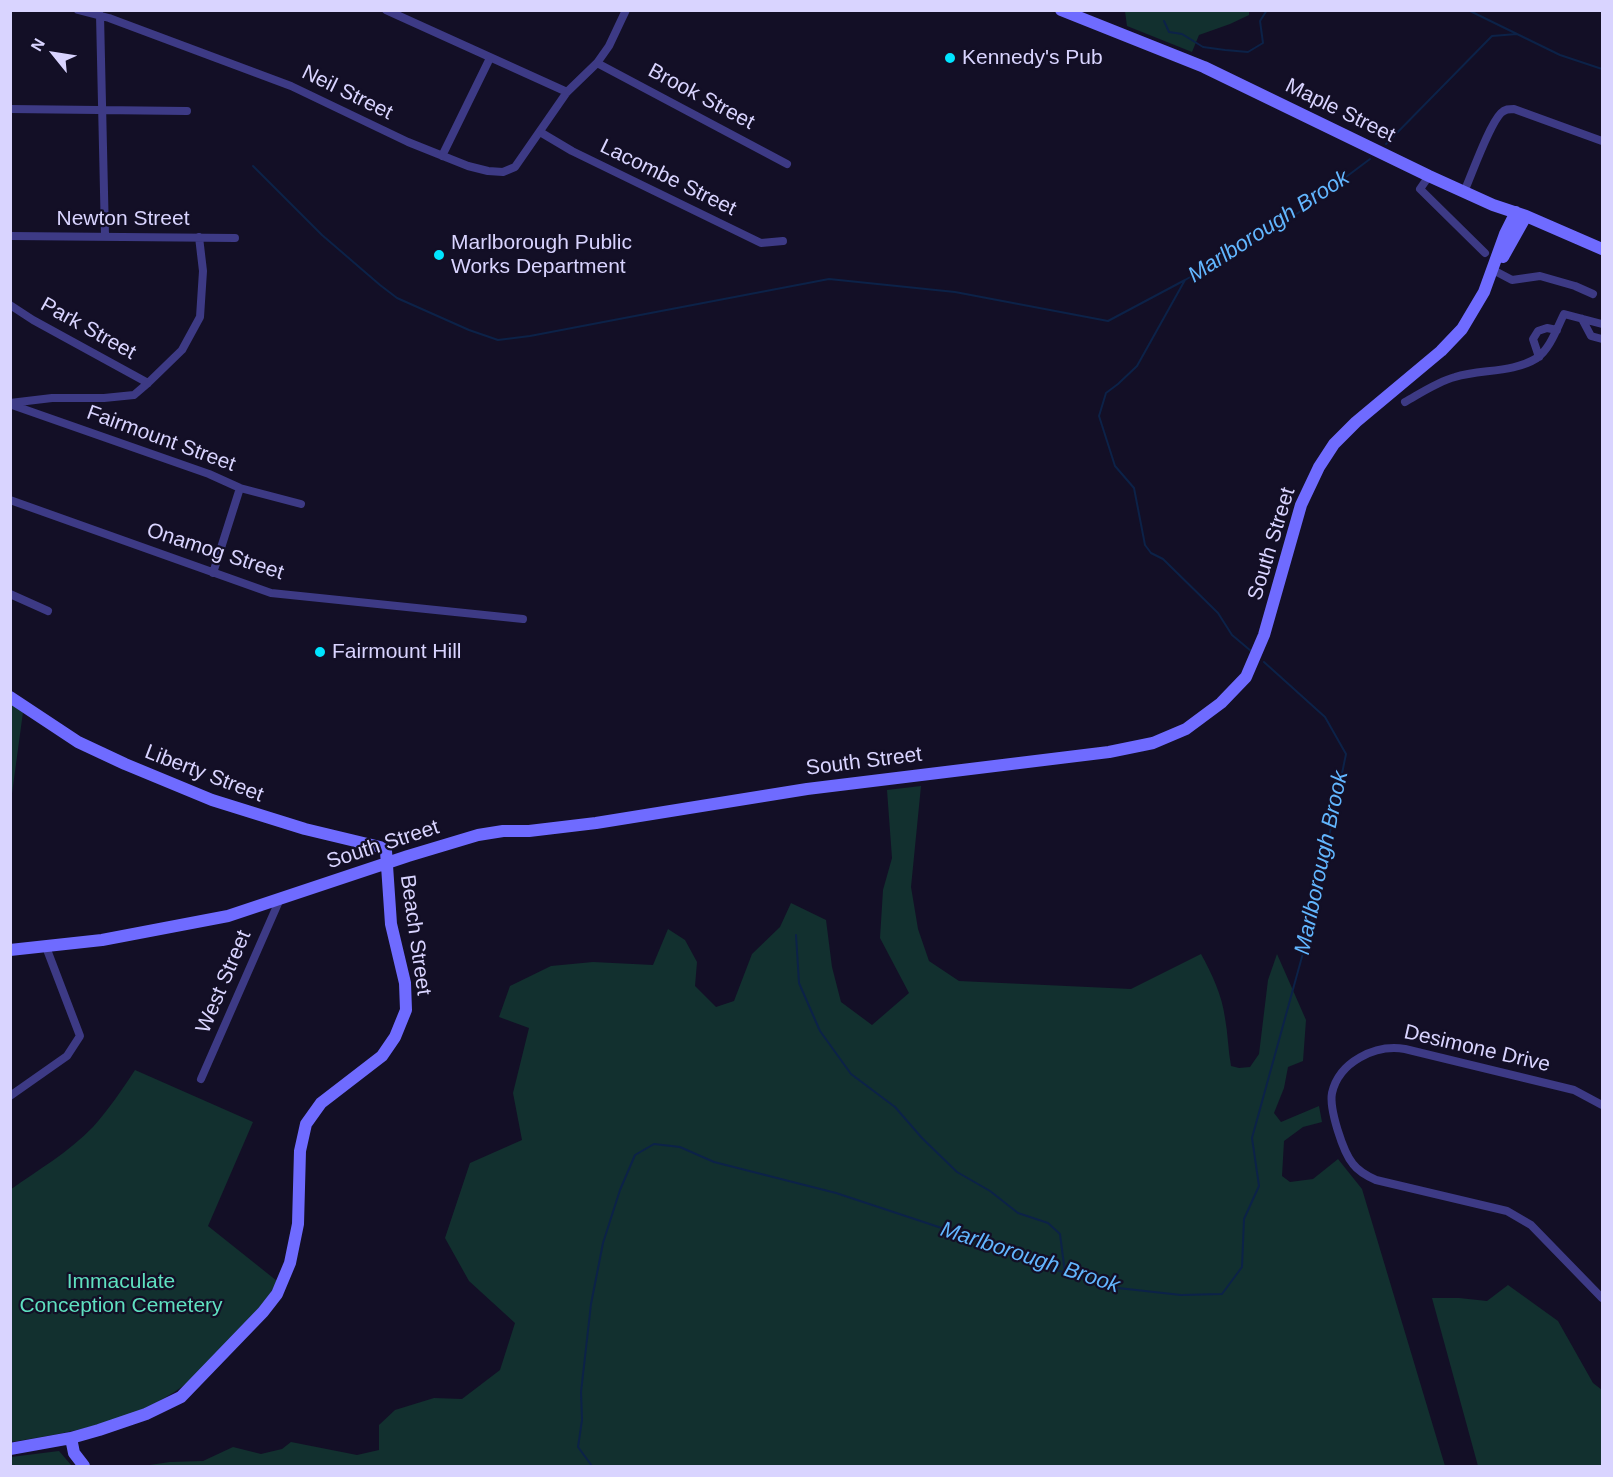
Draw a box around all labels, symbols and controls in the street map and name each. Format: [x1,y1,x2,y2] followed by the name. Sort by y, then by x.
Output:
[24,24,84,84] north arrow
[28,35,48,54] text: N
[962,45,1103,71] place label: Kennedy's Pub
[943,51,957,65] marker: Kennedy's Pub
[644,58,758,136] street label: Brook Street
[297,60,397,126] street label: Neil Street
[1281,74,1399,148] street label: Maple Street
[596,134,740,222] street label: Lacombe Street
[1183,165,1355,289] water label: Marlborough Brook
[56,206,190,232] street label: Newton Street
[451,230,632,280] place label: Marlborough Public Works Department
[432,248,446,262] marker: Marlborough Public Works Department
[36,293,140,365] street label: Park Street
[83,400,239,478] street label: Fairmount Street
[1243,484,1301,604] street label: South Street
[143,518,287,586] street label: Onamog Street
[332,639,462,665] place label: Fairmount Hill
[313,645,327,659] marker: Fairmount Hill
[141,740,267,808] street label: Liberty Street
[805,742,923,782] street label: South Street
[1290,769,1354,957] water label: Marlborough Brook
[324,815,442,875] street label: South Street
[394,873,436,997] street label: Beach Street
[191,927,257,1037] street label: West Street
[1401,1020,1553,1078] street label: Desimone Drive
[937,1217,1123,1299] water label: Marlborough Brook
[19,1269,223,1319] park label: Immaculate Conception Cemetery

